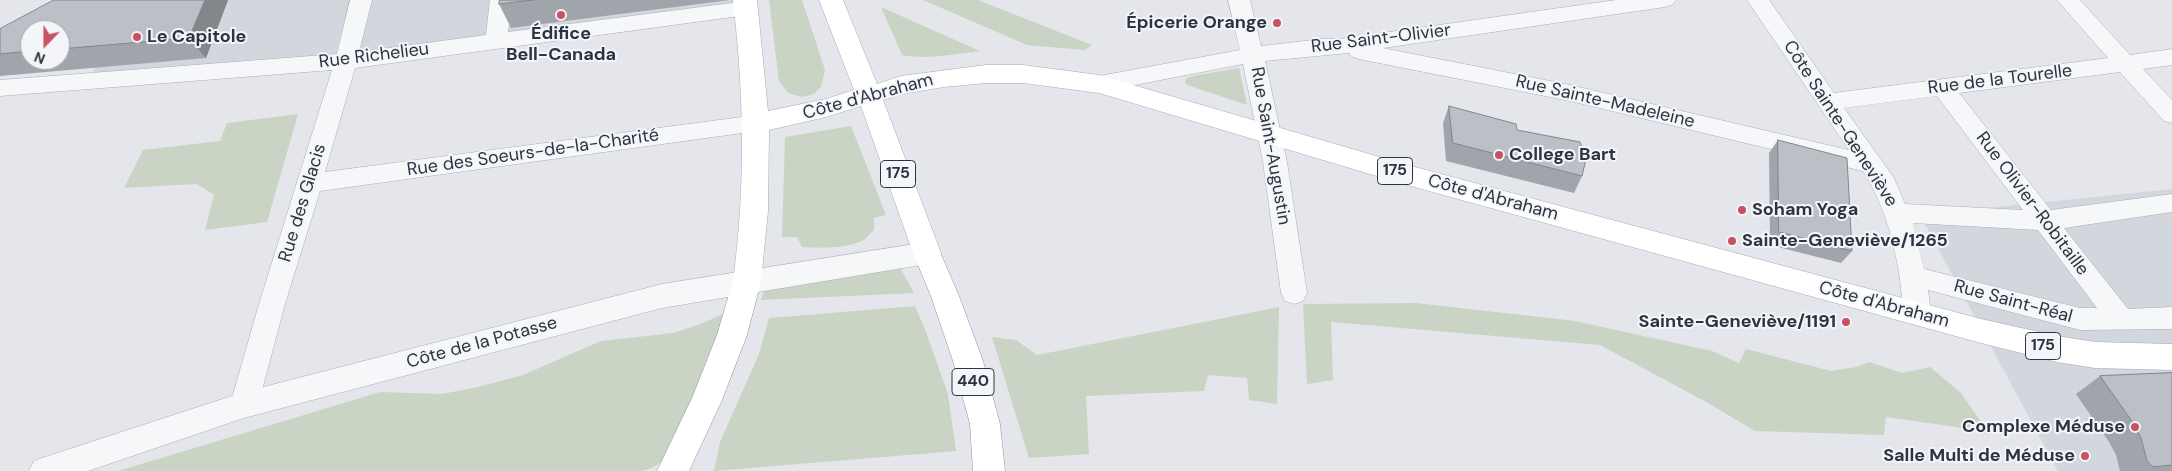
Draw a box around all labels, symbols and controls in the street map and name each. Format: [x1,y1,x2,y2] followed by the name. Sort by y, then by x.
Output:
[555,9,567,21] marker: Édifice Bell-Canada
[1126,12,1267,34] place label: Épicerie Orange
[1271,17,1283,29] marker: Épicerie Orange
[20,20,70,70] north arrow
[1310,20,1452,58] street label: Rue Saint-Olivier
[506,23,616,66] place label: Édifice Bell-Canada
[147,26,246,48] place label: Le Capitole
[131,31,143,43] marker: Le Capitole
[1778,37,1902,211] street label: Côte Sainte-Geneviève
[318,39,430,73] street label: Rue Richelieu
[32,48,48,68] text: N
[1927,60,2073,100] street label: Rue de la Tourelle
[1245,65,1295,227] street label: Rue Saint-Augustin
[801,69,935,125] street label: Côte d'Abraham
[1513,71,1697,133] street label: Rue Sainte-Madeleine
[406,125,660,181] street label: Rue des Soeurs-de-la-Charité
[1971,128,2093,280] street label: Rue Olivier-Robitaille
[275,141,331,265] street label: Rue des Glacis
[1509,144,1616,166] place label: College Bart
[1493,149,1505,161] marker: College Bart
[1378,158,1412,185] road number: 175
[880,160,916,188] road number: 175
[1426,170,1560,226] street label: Côte d'Abraham
[1752,199,1858,221] place label: Soham Yoga
[1736,204,1748,216] marker: Soham Yoga
[1742,230,1948,252] place label: Sainte-Geneviève/1265
[1726,235,1738,247] marker: Sainte-Geneviève/1265
[1951,276,2075,328] street label: Rue Saint-Réal
[1817,277,1951,333] street label: Côte d'Abraham
[1639,311,1836,333] place label: Sainte-Geneviève/1191
[404,312,560,374] street label: Côte de la Potasse
[1840,316,1852,328] marker: Sainte-Geneviève/1191
[2026,332,2060,360] road number: 175
[952,368,994,396] road number: 440
[1962,416,2125,438] place label: Complexe Méduse
[2129,421,2141,433] marker: Complexe Méduse
[1883,445,2075,467] place label: Salle Multi de Méduse
[2079,450,2091,462] marker: Salle Multi de Méduse

